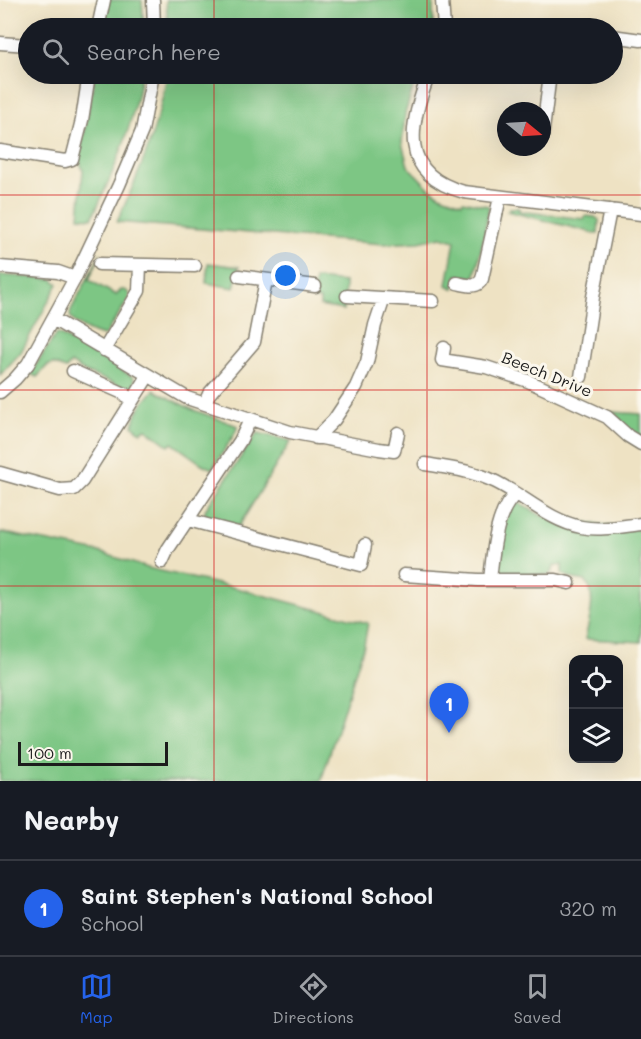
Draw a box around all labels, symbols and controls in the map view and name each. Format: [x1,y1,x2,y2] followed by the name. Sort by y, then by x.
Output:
[18,18,623,84] search box
[39,35,72,68] icon: search
[87,37,221,66] text: Search here
[497,102,551,156] north arrow
[271,261,300,290] your location
[499,346,595,401] street label: Beech Drive
[569,655,623,763] map controls
[569,655,623,709] button: locate
[430,684,468,733] pin: 1
[569,709,623,763] button: layers
[18,739,168,766] scale bar
[27,742,72,763] text: 100 m
[24,803,119,837] text: Nearby
[81,881,433,910] text: Saint Stephen's National School
[39,895,48,921] text: 1
[559,895,617,921] text: 320 m
[81,910,144,936] text: School
[80,970,113,1027] tab: Map
[273,970,354,1027] tab: Directions
[514,970,561,1027] tab: Saved

